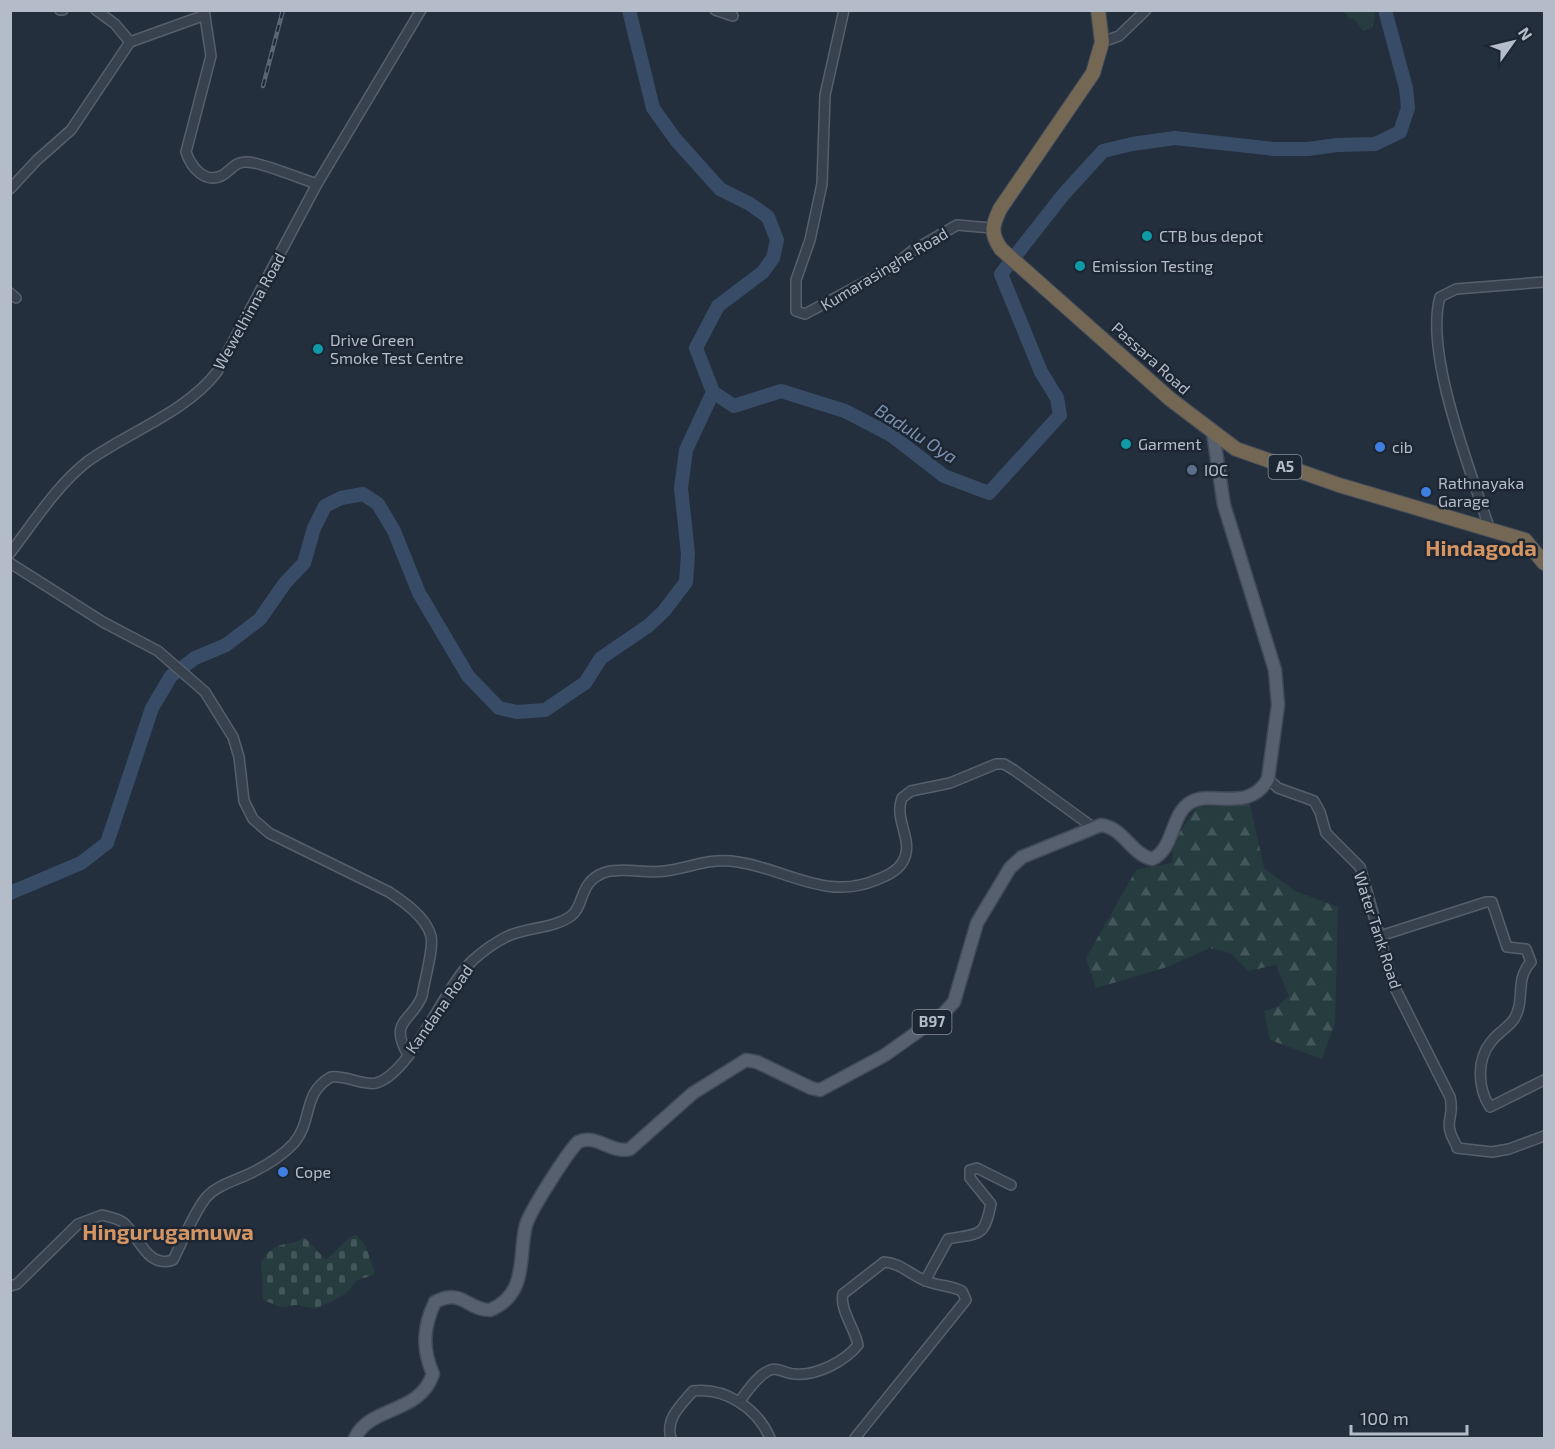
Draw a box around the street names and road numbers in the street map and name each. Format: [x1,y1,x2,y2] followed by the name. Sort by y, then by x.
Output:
[817,223,951,314] street label: Kumarasinghe Road
[208,249,289,373] street label: Wewelhinna Road
[1108,318,1194,398] street label: Passara Road
[1268,455,1302,479] road number: A5
[1351,869,1406,991] street label: Water Tank Road
[401,961,476,1057] street label: Kandana Road
[912,1010,952,1034] road number: B97

